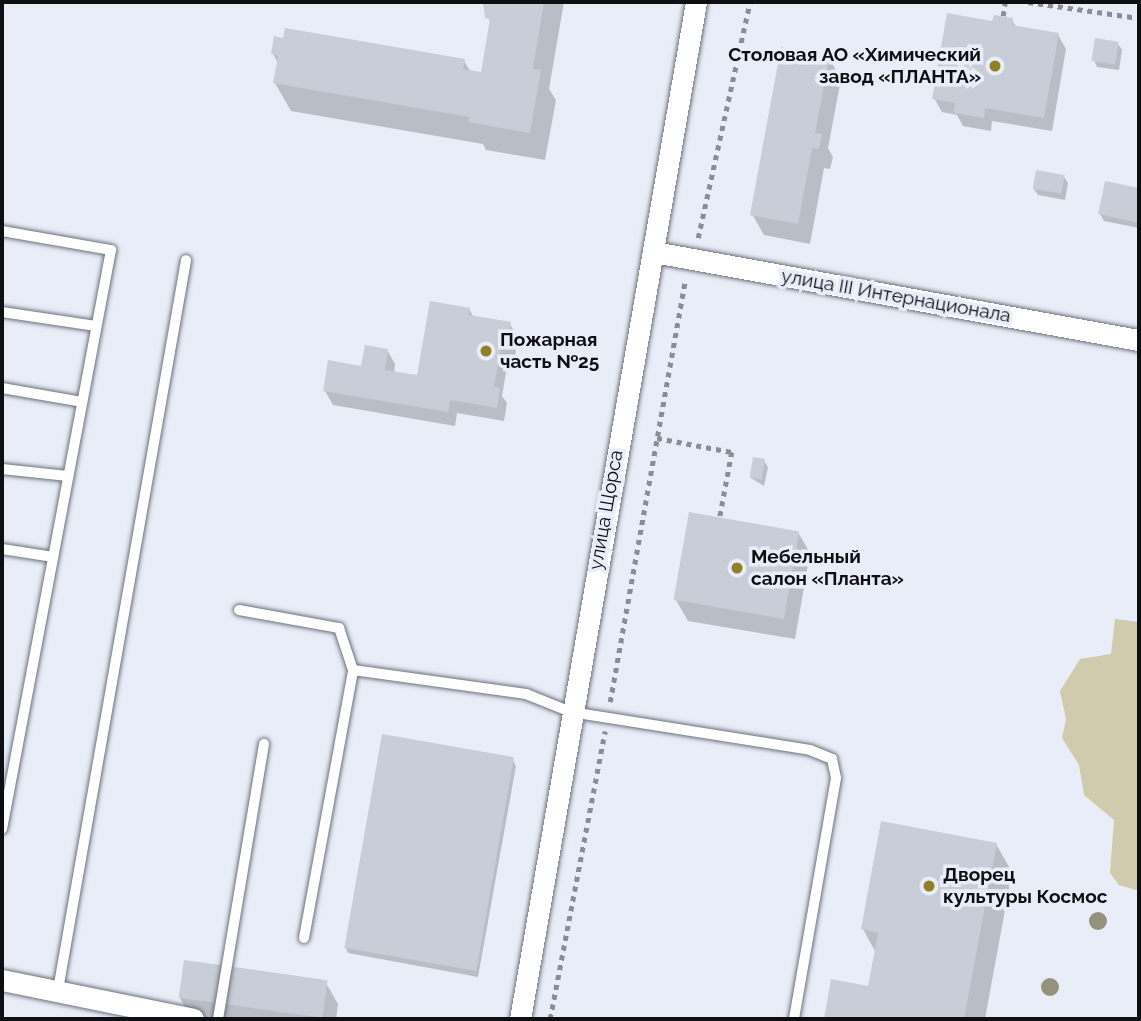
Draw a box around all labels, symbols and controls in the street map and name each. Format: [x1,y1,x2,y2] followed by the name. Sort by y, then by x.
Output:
[728,44,981,88] place label: Столовая АО «Химический завод «ПЛАНТА»
[987,58,1003,74] marker: Столовая АО «Химический завод «ПЛАНТА»
[779,265,1013,327] street label: улица III Интернационала
[500,329,599,373] place label: Пожарная часть №25
[478,343,494,359] marker: Пожарная часть №25
[584,448,628,572] street label: улица Щорса
[751,546,904,590] place label: Мебельный салон «Планта»
[729,560,745,576] marker: Мебельный салон «Планта»
[943,864,1107,908] place label: Дворец культуры Космос
[921,878,937,894] marker: Дворец культуры Космос

